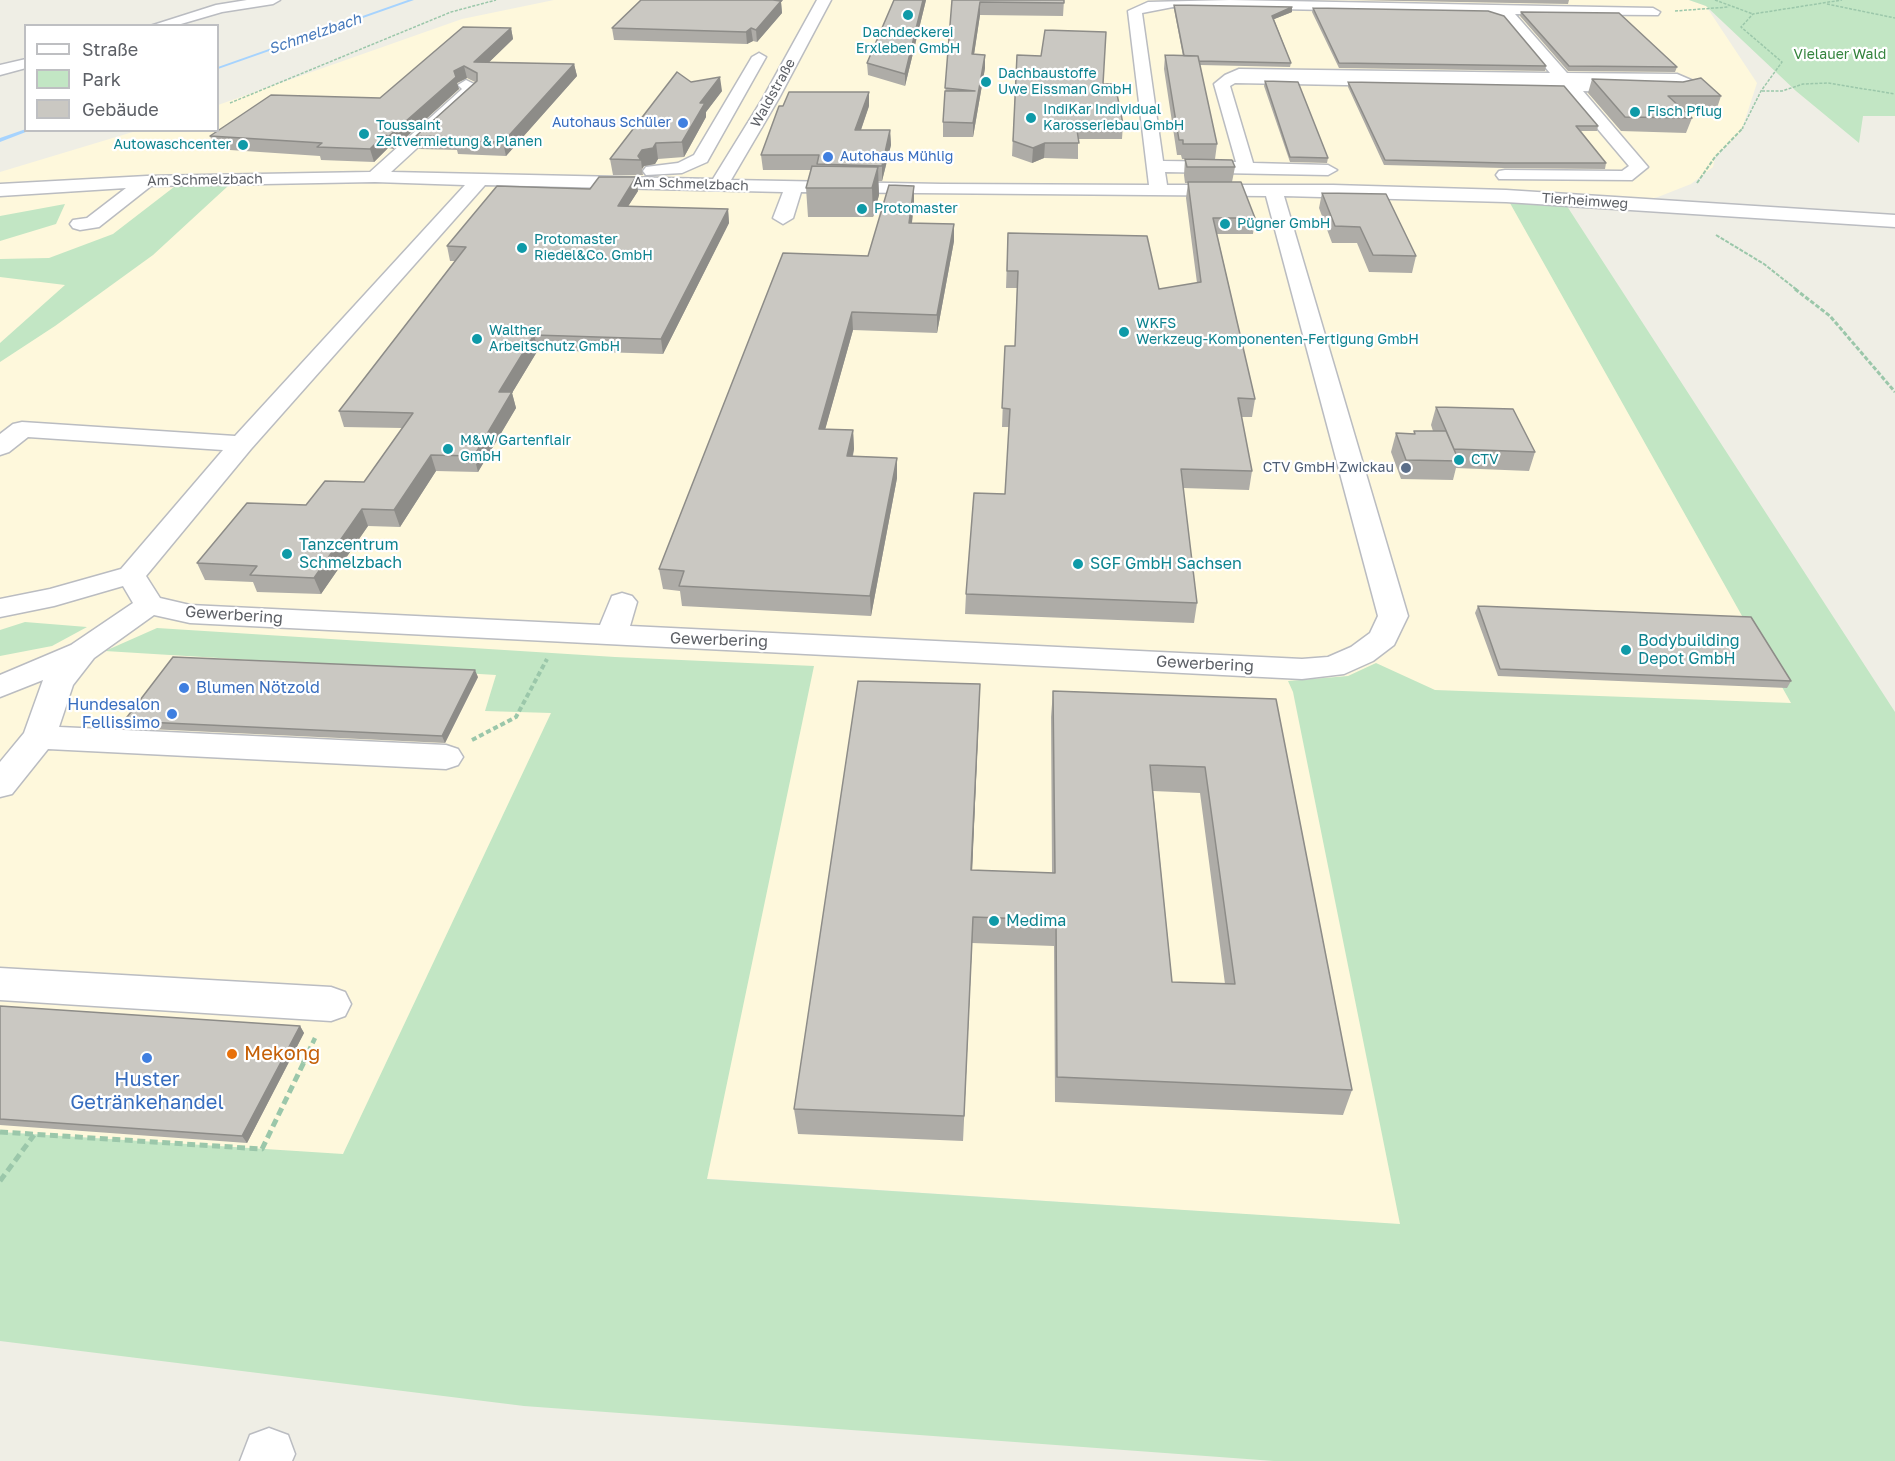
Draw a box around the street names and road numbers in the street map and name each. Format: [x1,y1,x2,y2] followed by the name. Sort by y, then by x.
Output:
[747,56,799,130] street label: Waldstraße
[147,171,263,189] street label: Am Schmelzbach
[633,174,749,194] street label: Am Schmelzbach
[1541,190,1629,212] street label: Tierheimweg
[184,602,284,628] street label: Gewerbering
[670,629,768,651] street label: Gewerbering
[1156,652,1254,676] street label: Gewerbering

